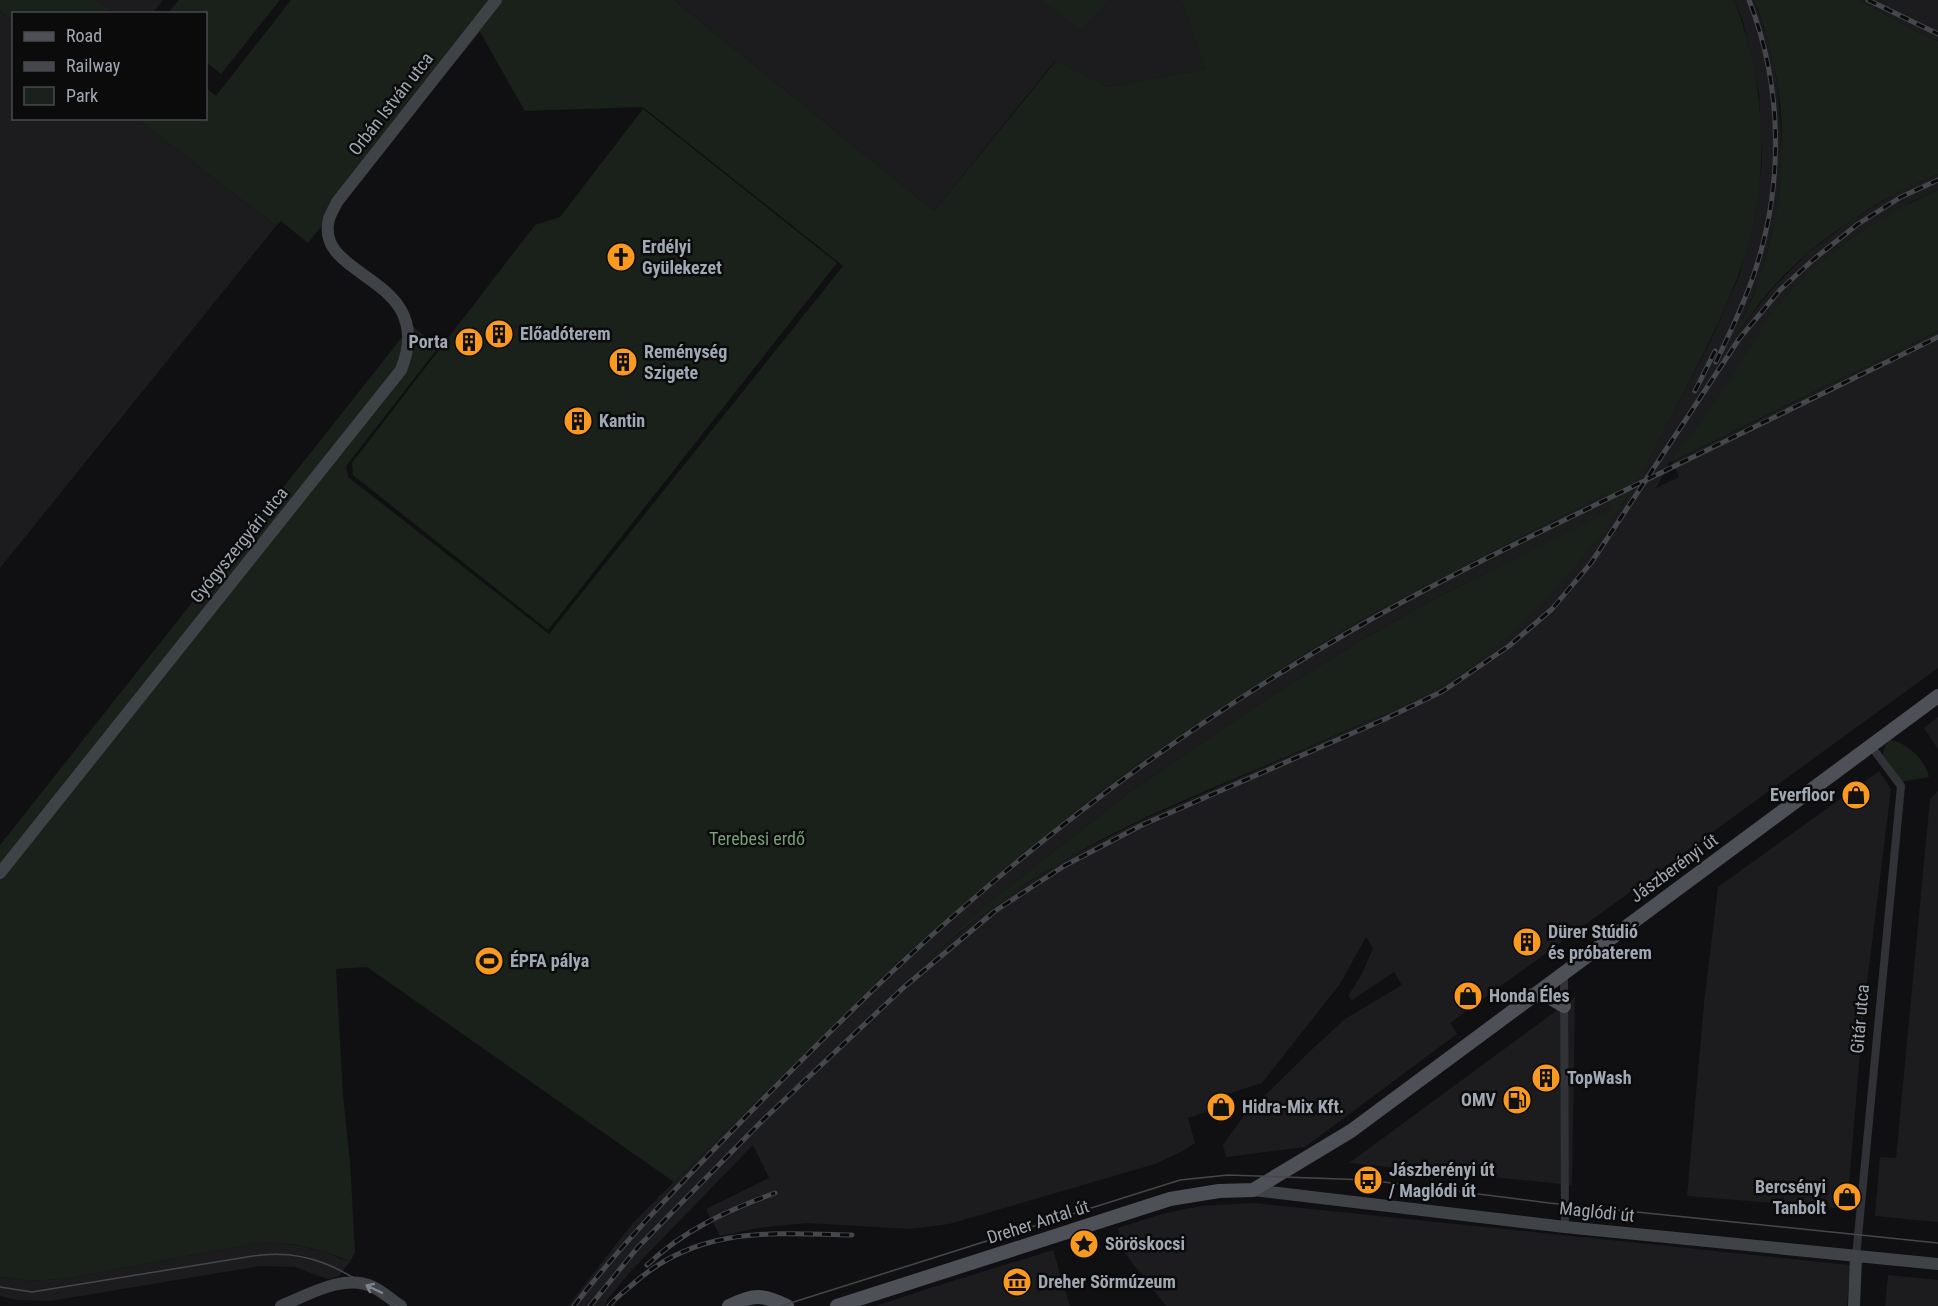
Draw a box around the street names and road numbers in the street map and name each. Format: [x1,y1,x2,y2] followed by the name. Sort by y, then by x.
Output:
[344,48,437,159] street label: Orbán István utca
[186,483,292,607] street label: Gyógyszergyári utca
[1626,829,1722,906] street label: Jászberényi út
[1846,984,1873,1054] street label: Gitár utca
[984,1195,1092,1248] street label: Dreher Antal út
[1558,1197,1636,1226] street label: Maglódi út

